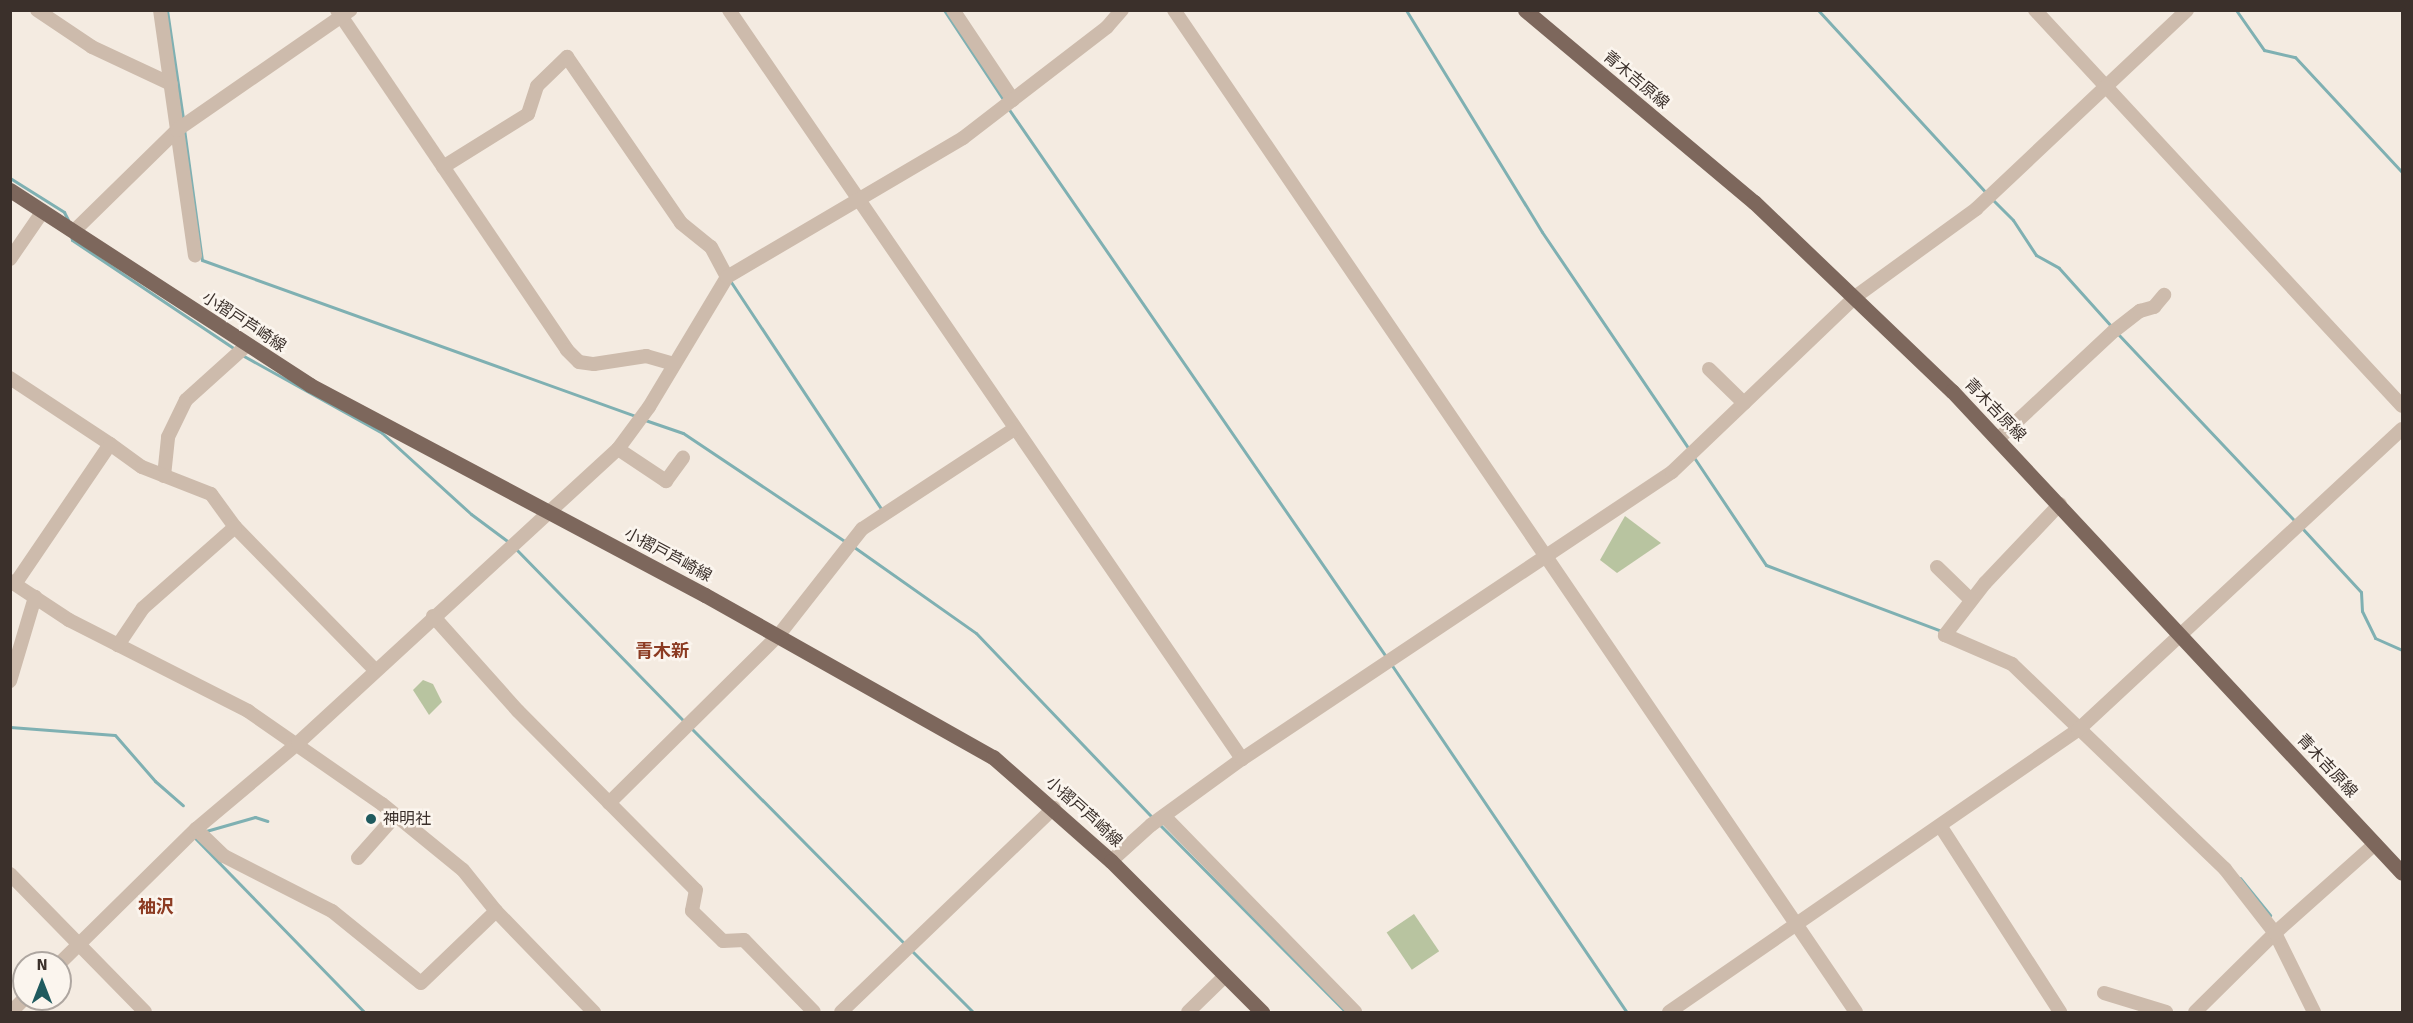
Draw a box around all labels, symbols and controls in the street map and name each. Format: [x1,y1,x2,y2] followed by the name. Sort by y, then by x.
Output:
[1599,47,1673,113] street label: 青木吉原線
[199,288,289,356] street label: 小摺戸芦崎線
[1960,375,2030,445] street label: 青木吉原線
[621,524,715,586] street label: 小摺戸芦崎線
[635,640,689,662] district label: 青木新
[2293,730,2361,802] street label: 青木吉原線
[1042,773,1126,851] street label: 小摺戸芦崎線
[383,809,431,829] place label: 神明社
[364,812,378,826] marker: 神明社
[138,896,174,918] district label: 袖沢
[12,951,72,1011] north arrow
[36,955,48,975] text: N

